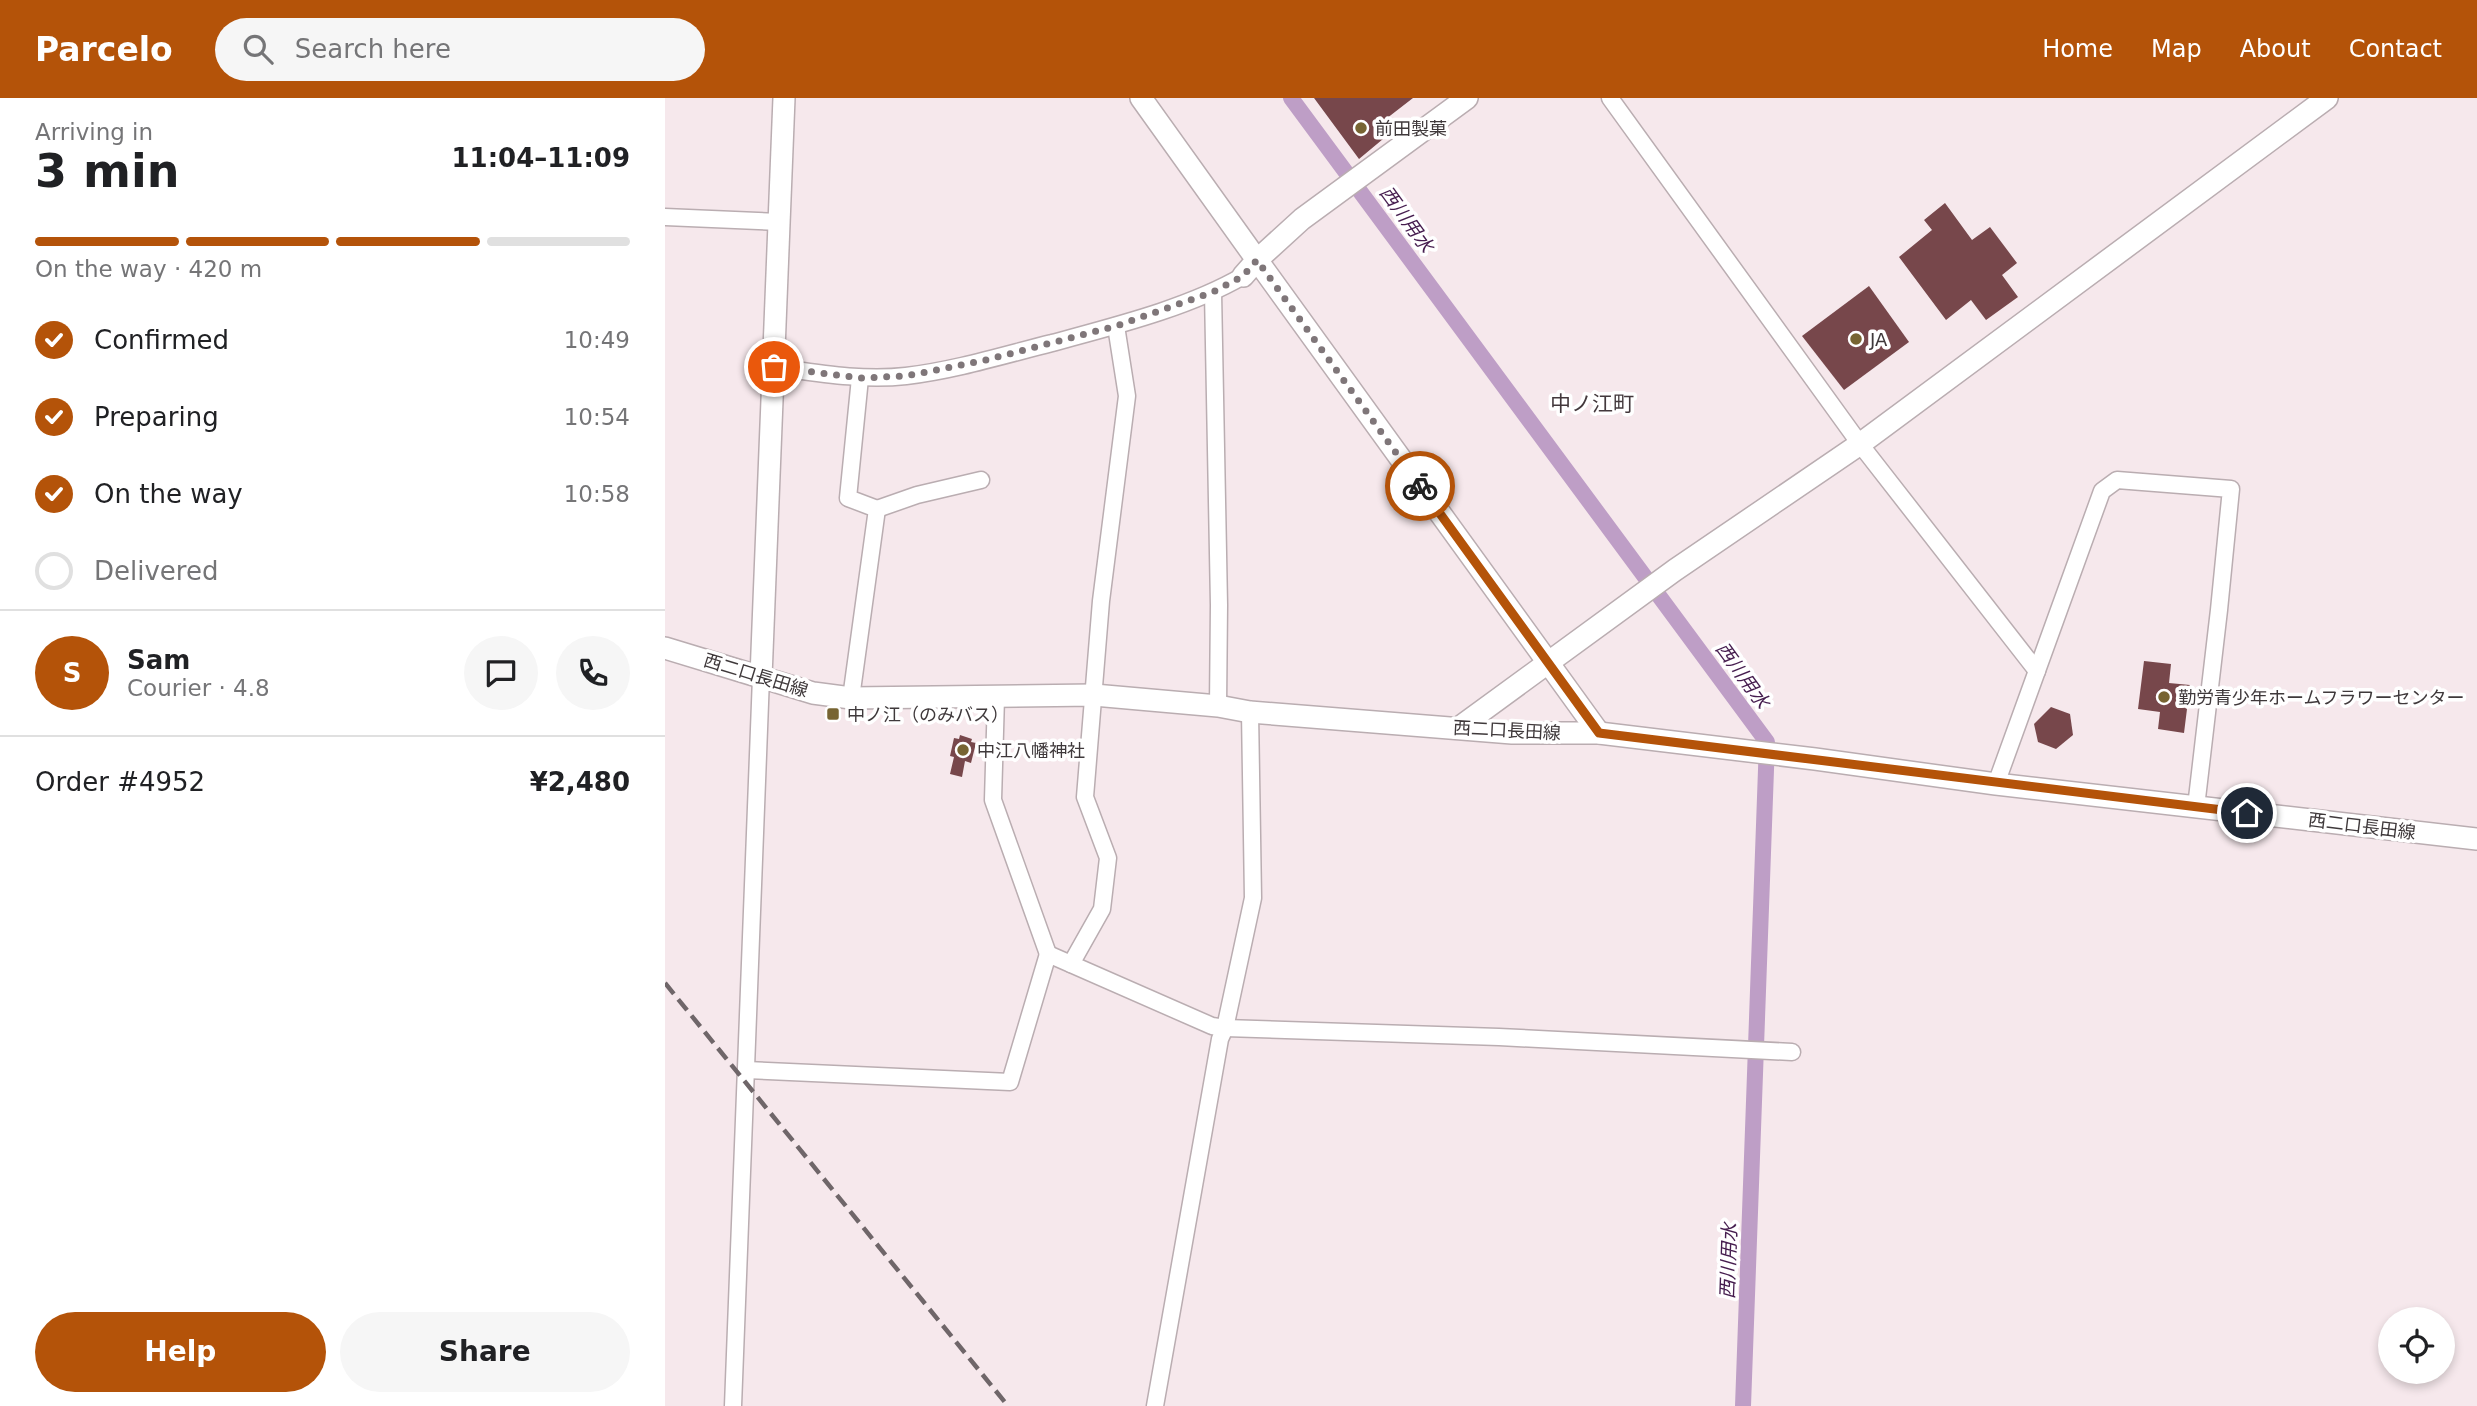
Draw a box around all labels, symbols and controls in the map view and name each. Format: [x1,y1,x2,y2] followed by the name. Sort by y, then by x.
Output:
[215,18,705,81] search box
[35,30,173,69] text: Parcelo
[239,30,277,68] icon: search
[295,34,451,64] text: Search here
[2042,35,2113,63] text: Home
[2151,35,2202,63] text: Map
[2240,35,2311,63] text: About
[2349,35,2442,63] text: Contact
[1375,118,1447,139] place label: 前田製菓
[35,119,153,145] text: Arriving in
[1353,120,1369,136] marker: 前田製菓
[451,143,630,173] text: 11:04–11:09
[35,144,179,198] text: 3 min
[1376,182,1439,258] water label: 西川用水
[35,256,262,282] text: On the way · 420 m
[35,321,73,359] icon: check
[94,325,229,355] text: Confirmed
[564,327,630,353] text: 10:49
[1869,329,1888,350] place label: JA
[1848,331,1864,347] marker: JA
[744,337,804,397] pin
[755,348,793,386] icon: bag
[1550,392,1634,416] district label: 中ノ江町
[35,398,73,436] icon: check
[94,402,219,432] text: Preparing
[564,404,630,430] text: 10:54
[1385,451,1455,521] courier
[1401,467,1439,505] icon: bike
[35,475,73,513] icon: check
[94,479,243,509] text: On the way
[564,481,630,507] text: 10:58
[94,556,218,586] text: Delivered
[464,636,538,710] button: chat
[556,636,630,710] button: phone
[1712,638,1775,714] water label: 西川用水
[127,645,190,675] text: Sam
[701,649,811,701] street label: 西二口長田線
[63,658,81,688] text: S
[127,675,270,701] text: Courier · 4.8
[2178,687,2464,708] place label: 勤労青少年ホームフラワーセンター
[2156,689,2172,705] marker: 勤労青少年ホームフラワーセンター
[847,704,1009,725] place label: 中ノ江（のみバス）
[825,706,841,722] marker: 中ノ江（のみバス）
[1453,717,1561,743] street label: 西二口長田線
[977,740,1085,761] place label: 中江八幡神社
[955,742,971,758] marker: 中江八幡神社
[35,767,205,797] text: Order #4952
[530,767,630,797] text: ¥2,480
[2217,783,2277,843] pin
[2228,794,2266,832] icon: home
[2307,809,2417,843] street label: 西二口長田線
[1716,1221,1740,1299] water label: 西川用水
[2378,1307,2455,1384] map controls
[2378,1307,2455,1384] button: locate
[35,1312,326,1392] button: Help
[340,1312,630,1392] button: Share

